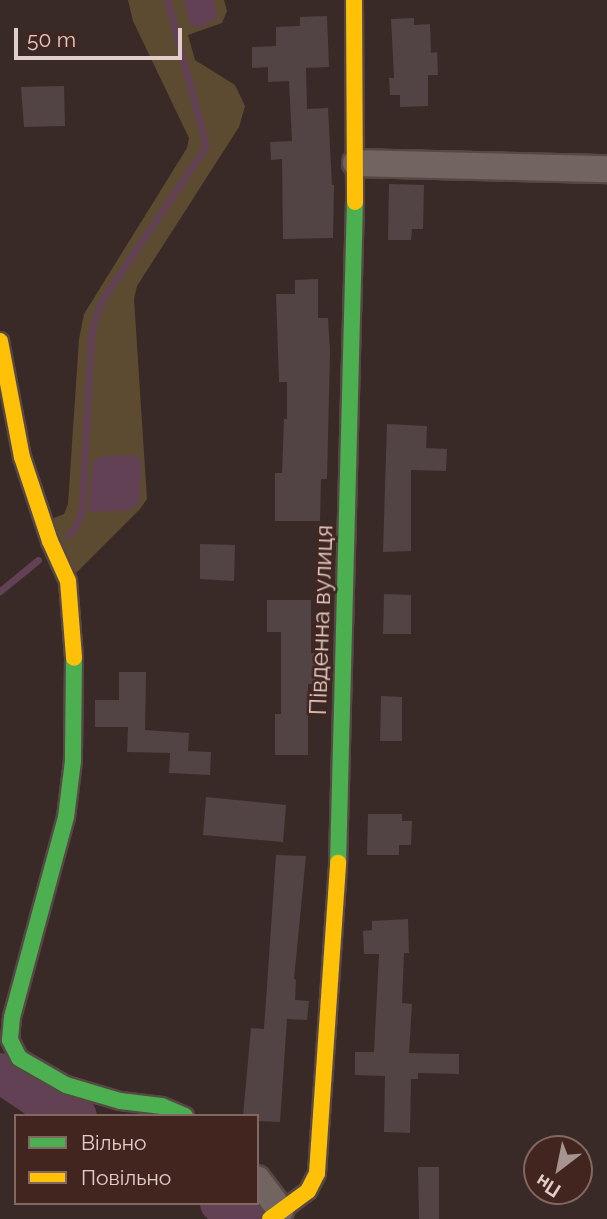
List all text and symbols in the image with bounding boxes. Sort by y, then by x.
scale bar [18,14,186,58]
text: 50 m [27,27,76,52]
street label: Південна вулиця [303,524,339,716]
legend [14,1114,259,1205]
text: Вільно [81,1130,147,1155]
north arrow [523,1135,593,1205]
text: Повільно [81,1165,171,1190]
text: Пн [531,1170,564,1202]

